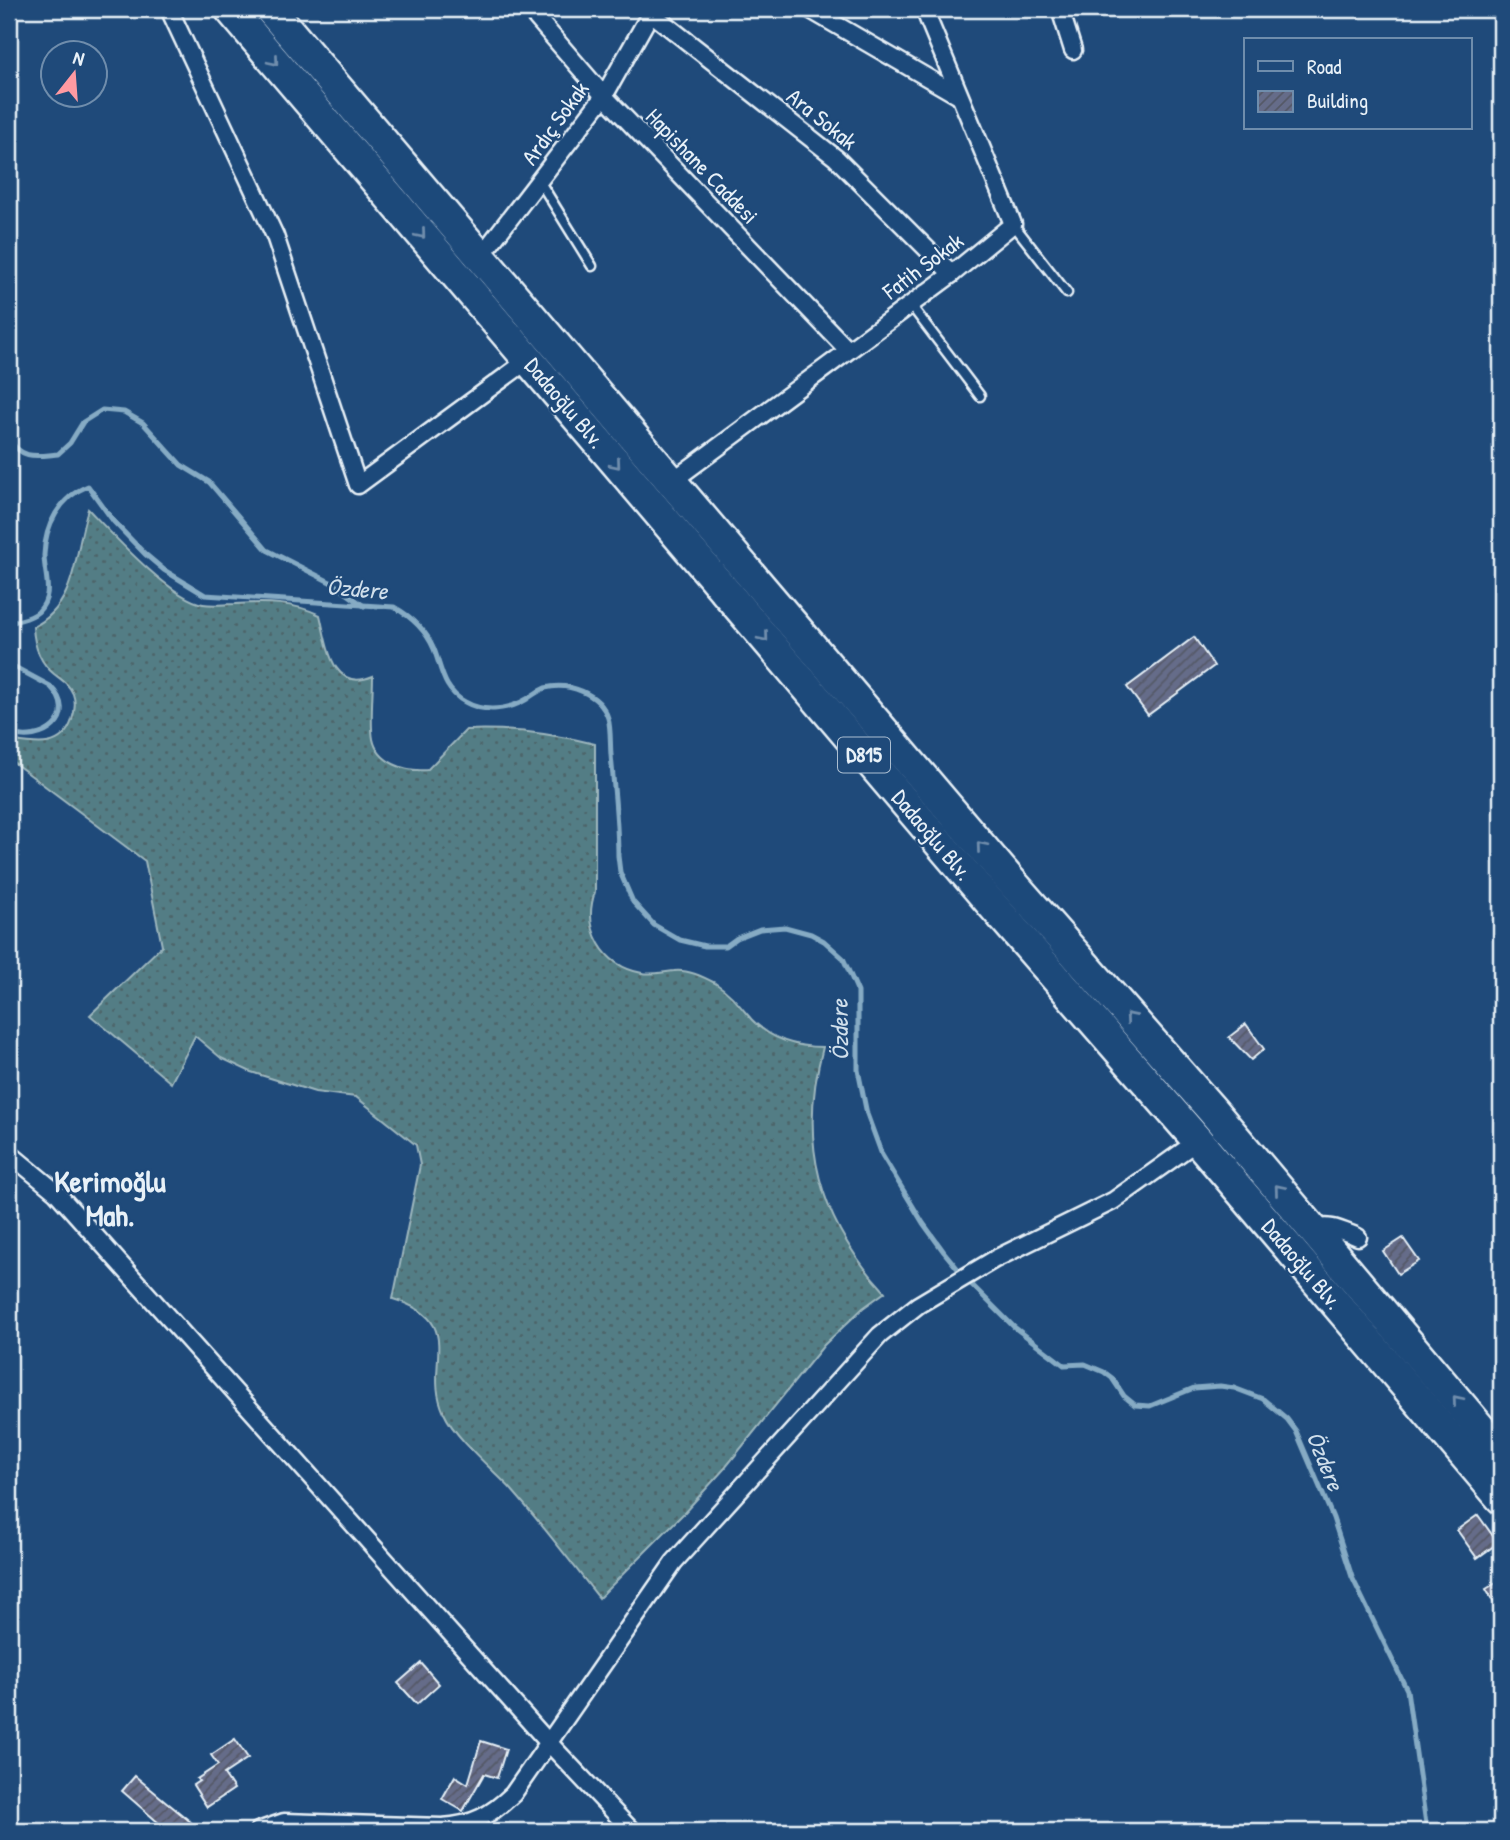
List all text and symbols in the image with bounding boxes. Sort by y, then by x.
north arrow [38,38,108,108]
legend [1244,38,1472,130]
text: N [70,44,88,72]
one-way arrow [266,52,278,65]
text: Road [1307,52,1341,81]
street label: Ardıç Sokak [514,74,596,171]
street label: Ara Sokak [781,81,864,157]
text: Building [1307,86,1368,115]
street label: Hapishane Caddesi [639,101,766,230]
street label: Fatih Sokak [875,225,970,307]
one-way arrow [413,226,426,239]
street label: Dadaoğlu Blv. [518,351,613,455]
one-way arrow [608,455,620,468]
water label: Özdere [325,569,390,607]
one-way arrow [756,629,768,642]
road number: D815 [838,738,890,772]
street label: Dadaoğlu Blv. [885,783,980,887]
one-way arrow [976,841,989,853]
water label: Özdere [822,998,856,1061]
one-way arrow [1126,1012,1138,1025]
district label: Kerimoğlu Mah. [54,1161,166,1235]
one-way arrow [1275,1185,1287,1198]
street label: Dadaoğlu Blv. [1255,1212,1350,1316]
one-way arrow [1453,1396,1465,1409]
water label: Özdere [1300,1426,1353,1496]

